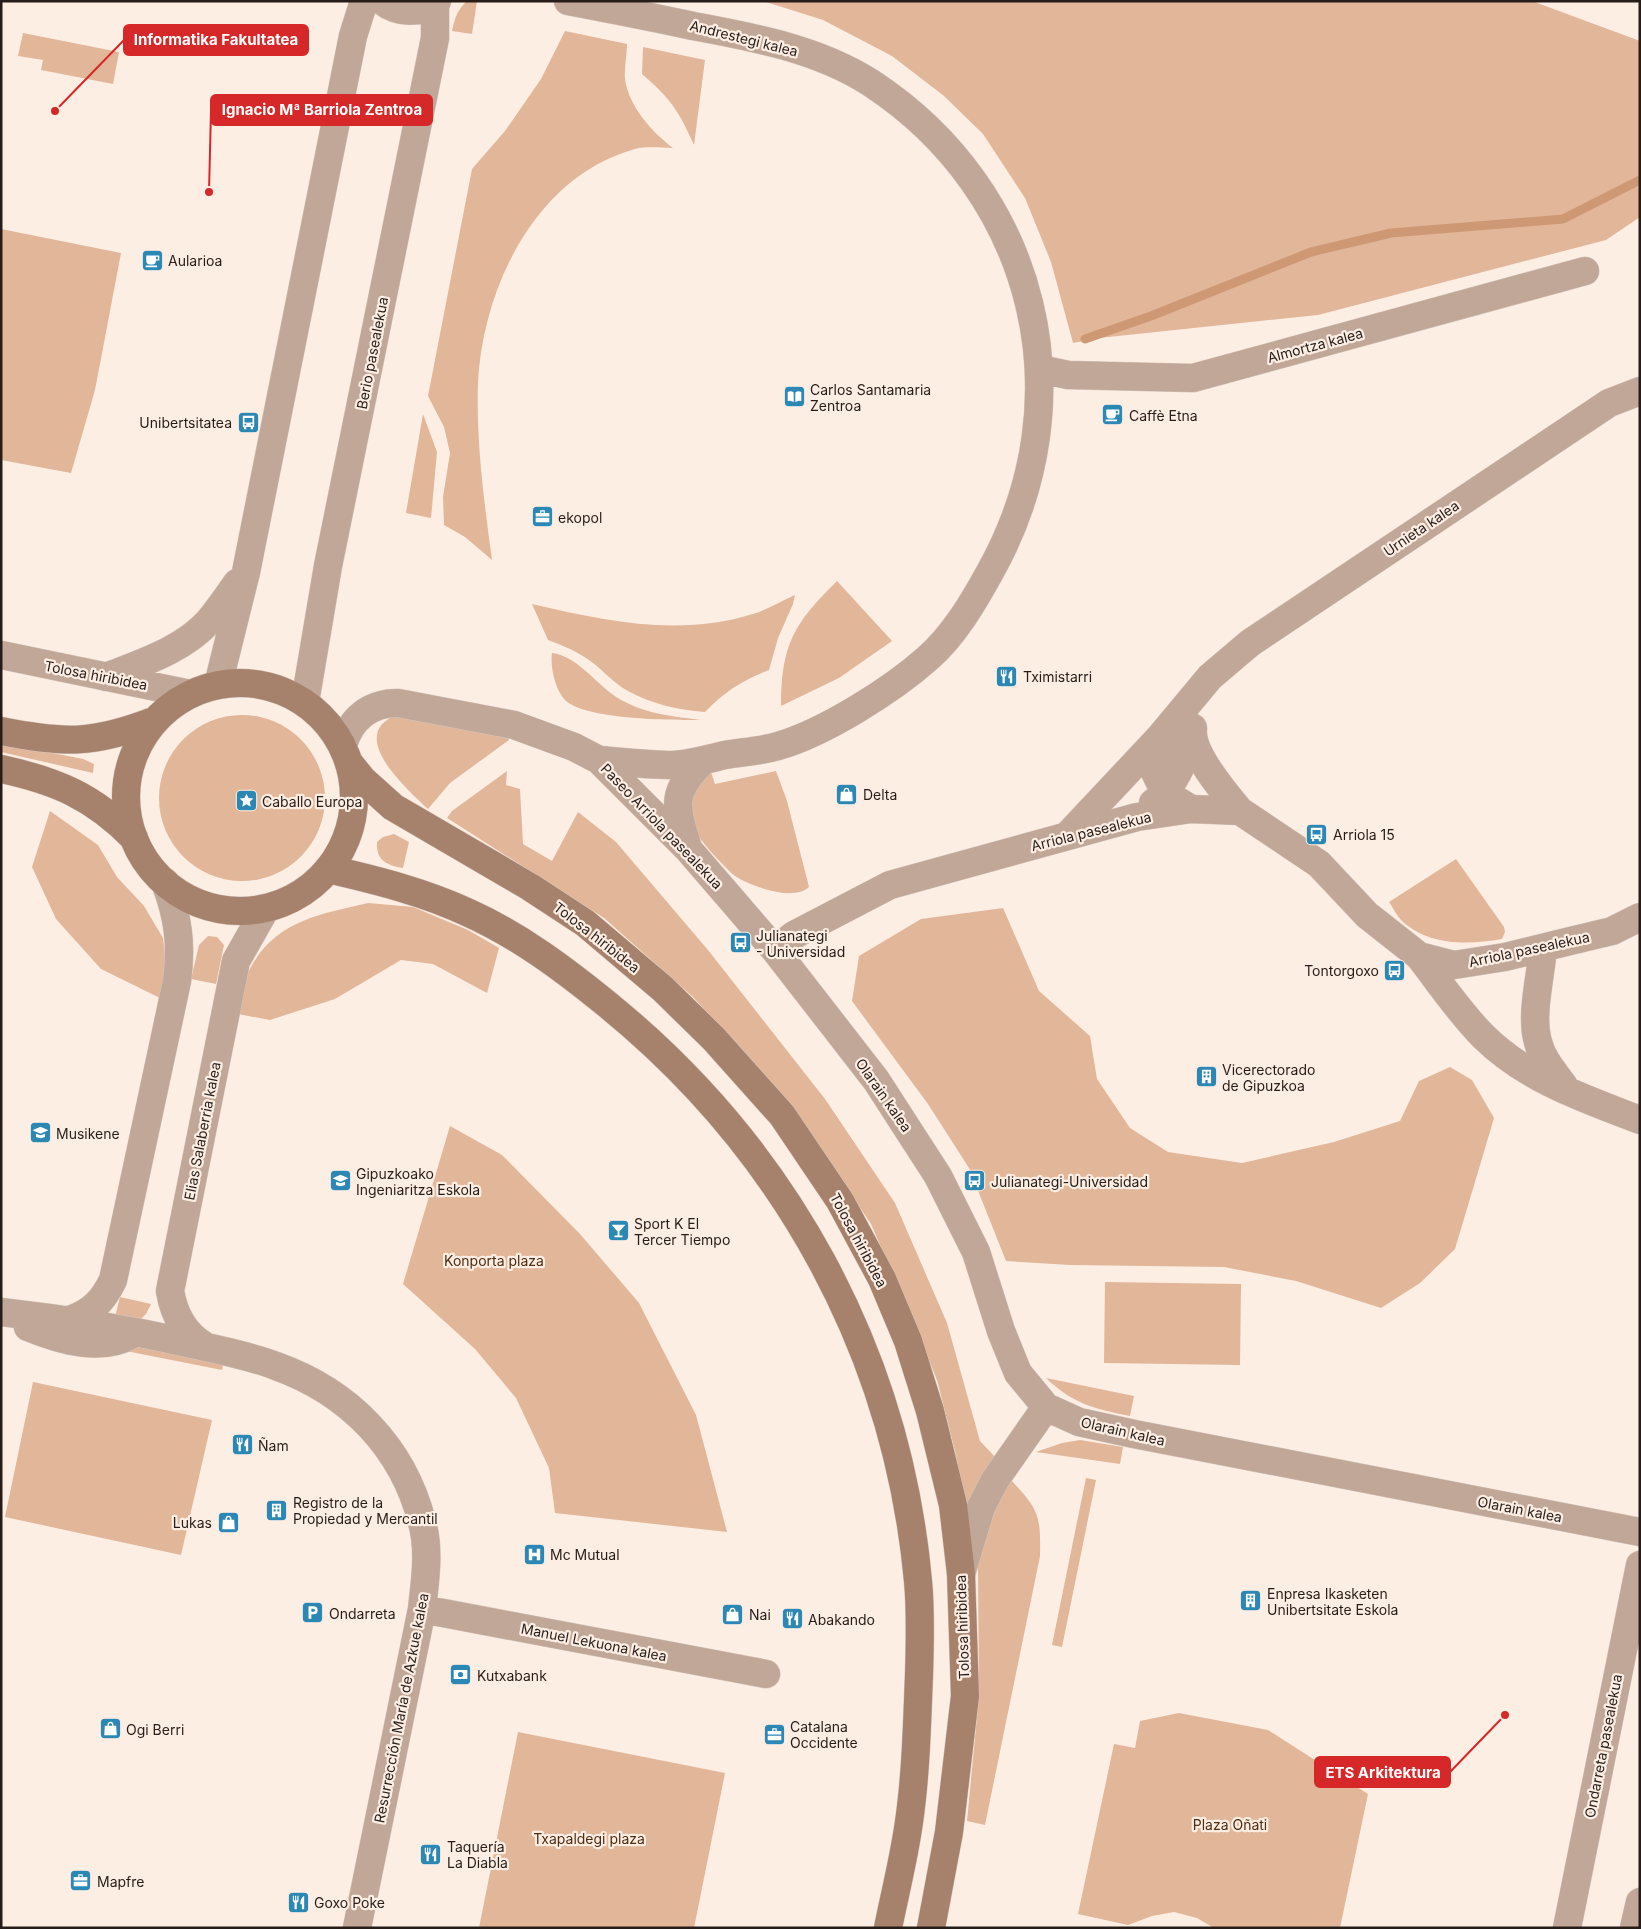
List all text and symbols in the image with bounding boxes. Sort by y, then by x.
street label: Andrestegi kalea [688,16,800,60]
callout: Informatika Fakultatea [124,25,308,55]
text: Informatika Fakultatea [134,30,298,49]
callout: Ignacio Mª Barriola Zentroa [211,95,432,125]
text: Ignacio Mª Barriola Zentroa [222,100,422,119]
cafe icon: Aularioa [140,248,164,272]
place label: Aularioa [168,252,222,269]
street label: Berio pasealekua [353,295,391,411]
street label: Almortza kalea [1265,324,1365,366]
place label: Carlos Santamaria Zentroa [810,381,931,414]
library icon: Carlos Santamaria Zentroa [782,385,806,409]
cafe icon: Caffè Etna [1101,403,1125,427]
place label: Caffè Etna [1129,407,1198,424]
bus stop icon: Unibertsitatea [236,410,260,434]
place label: Unibertsitatea [139,414,232,431]
street label: Urnieta kalea [1380,497,1462,559]
office icon: ekopol [530,505,554,529]
place label: ekopol [558,509,602,526]
street label: Tolosa hiribidea [43,657,149,693]
restaurant icon: Tximistarri [995,664,1019,688]
place label: Tximistarri [1023,668,1092,685]
street label: Paseo Arriola pasealekua [598,760,726,892]
shop icon: Delta [835,782,859,806]
place label: Delta [863,786,897,803]
place icon: Caballo Europa [234,789,258,813]
place label: Caballo Europa [262,793,362,810]
street label: Arriola pasealekua [1029,808,1153,854]
bus stop icon: Arriola 15 [1305,822,1329,846]
place label: Arriola 15 [1333,826,1395,843]
street label: Tolosa hiribidea [551,898,643,976]
place label: Julianategi - Universidad [756,927,845,960]
street label: Arriola pasealekua [1467,928,1591,970]
bus stop icon: Julianategi - Universidad [728,931,752,955]
bus stop icon: Tontorgoxo [1383,958,1407,982]
place label: Tontorgoxo [1304,962,1379,979]
street label: Olarain kalea [852,1055,916,1135]
street label: Elias Salaberria kalea [180,1060,224,1202]
place label: Vicerectorado de Gipuzkoa [1222,1061,1315,1094]
building icon: Vicerectorado de Gipuzkoa [1194,1065,1218,1089]
school or university icon: Musikene [28,1121,52,1145]
place label: Musikene [56,1125,120,1142]
place label: Gipuzkoako Ingeniaritza Eskola [356,1165,480,1198]
school or university icon: Gipuzkoako Ingeniaritza Eskola [328,1169,352,1193]
bus stop icon: Julianategi-Universidad [963,1169,987,1193]
place label: Julianategi-Universidad [991,1173,1148,1190]
street label: Tolosa hiribidea [827,1190,891,1290]
place label: Sport K El Tercer Tiempo [634,1215,730,1248]
bar icon: Sport K El Tercer Tiempo [606,1219,630,1243]
park label: Konporta plaza [444,1252,544,1269]
street label: Olarain kalea [1079,1413,1167,1449]
restaurant icon: Ñam [230,1433,254,1457]
place label: Ñam [258,1437,289,1454]
street label: Olarain kalea [1476,1492,1564,1526]
place label: Registro de la Propiedad y Mercantil [293,1494,438,1527]
building icon: Registro de la Propiedad y Mercantil [265,1498,289,1522]
shop icon: Lukas [216,1510,240,1534]
place label: Lukas [173,1514,212,1531]
hospital icon: Mc Mutual [522,1542,546,1566]
place label: Mc Mutual [550,1546,620,1563]
street label: Tolosa hiribidea [952,1574,972,1680]
place label: Enpresa Ikasketen Unibertsitate Eskola [1267,1585,1398,1618]
building icon: Enpresa Ikasketen Unibertsitate Eskola [1239,1589,1263,1613]
street label: Resurrección María de Azkue kalea [370,1592,432,1824]
parking icon: Ondarreta [301,1601,325,1625]
shop icon: Nai [721,1602,745,1626]
place label: Ondarreta [329,1605,396,1622]
place label: Nai [749,1606,771,1623]
restaurant icon: Abakando [780,1607,804,1631]
place label: Abakando [808,1611,875,1628]
street label: Manuel Lekuona kalea [520,1620,668,1664]
bank icon: Kutxabank [449,1663,473,1687]
place label: Kutxabank [477,1667,547,1684]
street label: Ondarreta pasealekua [1581,1673,1625,1819]
shop icon: Ogi Berri [98,1717,122,1741]
place label: Catalana Occidente [790,1718,858,1751]
place label: Ogi Berri [126,1721,184,1738]
office icon: Catalana Occidente [762,1722,786,1746]
callout: ETS Arkitektura [1315,1757,1450,1787]
text: ETS Arkitektura [1325,1763,1441,1782]
park label: Plaza Oñati [1193,1816,1267,1833]
park label: Txapaldegi plaza [533,1830,645,1847]
place label: Taquería La Diabla [447,1838,508,1871]
restaurant icon: Taquería La Diabla [419,1842,443,1866]
office icon: Mapfre [69,1869,93,1893]
place label: Mapfre [97,1873,144,1890]
restaurant icon: Goxo Poke [286,1890,310,1914]
place label: Goxo Poke [314,1894,385,1911]

